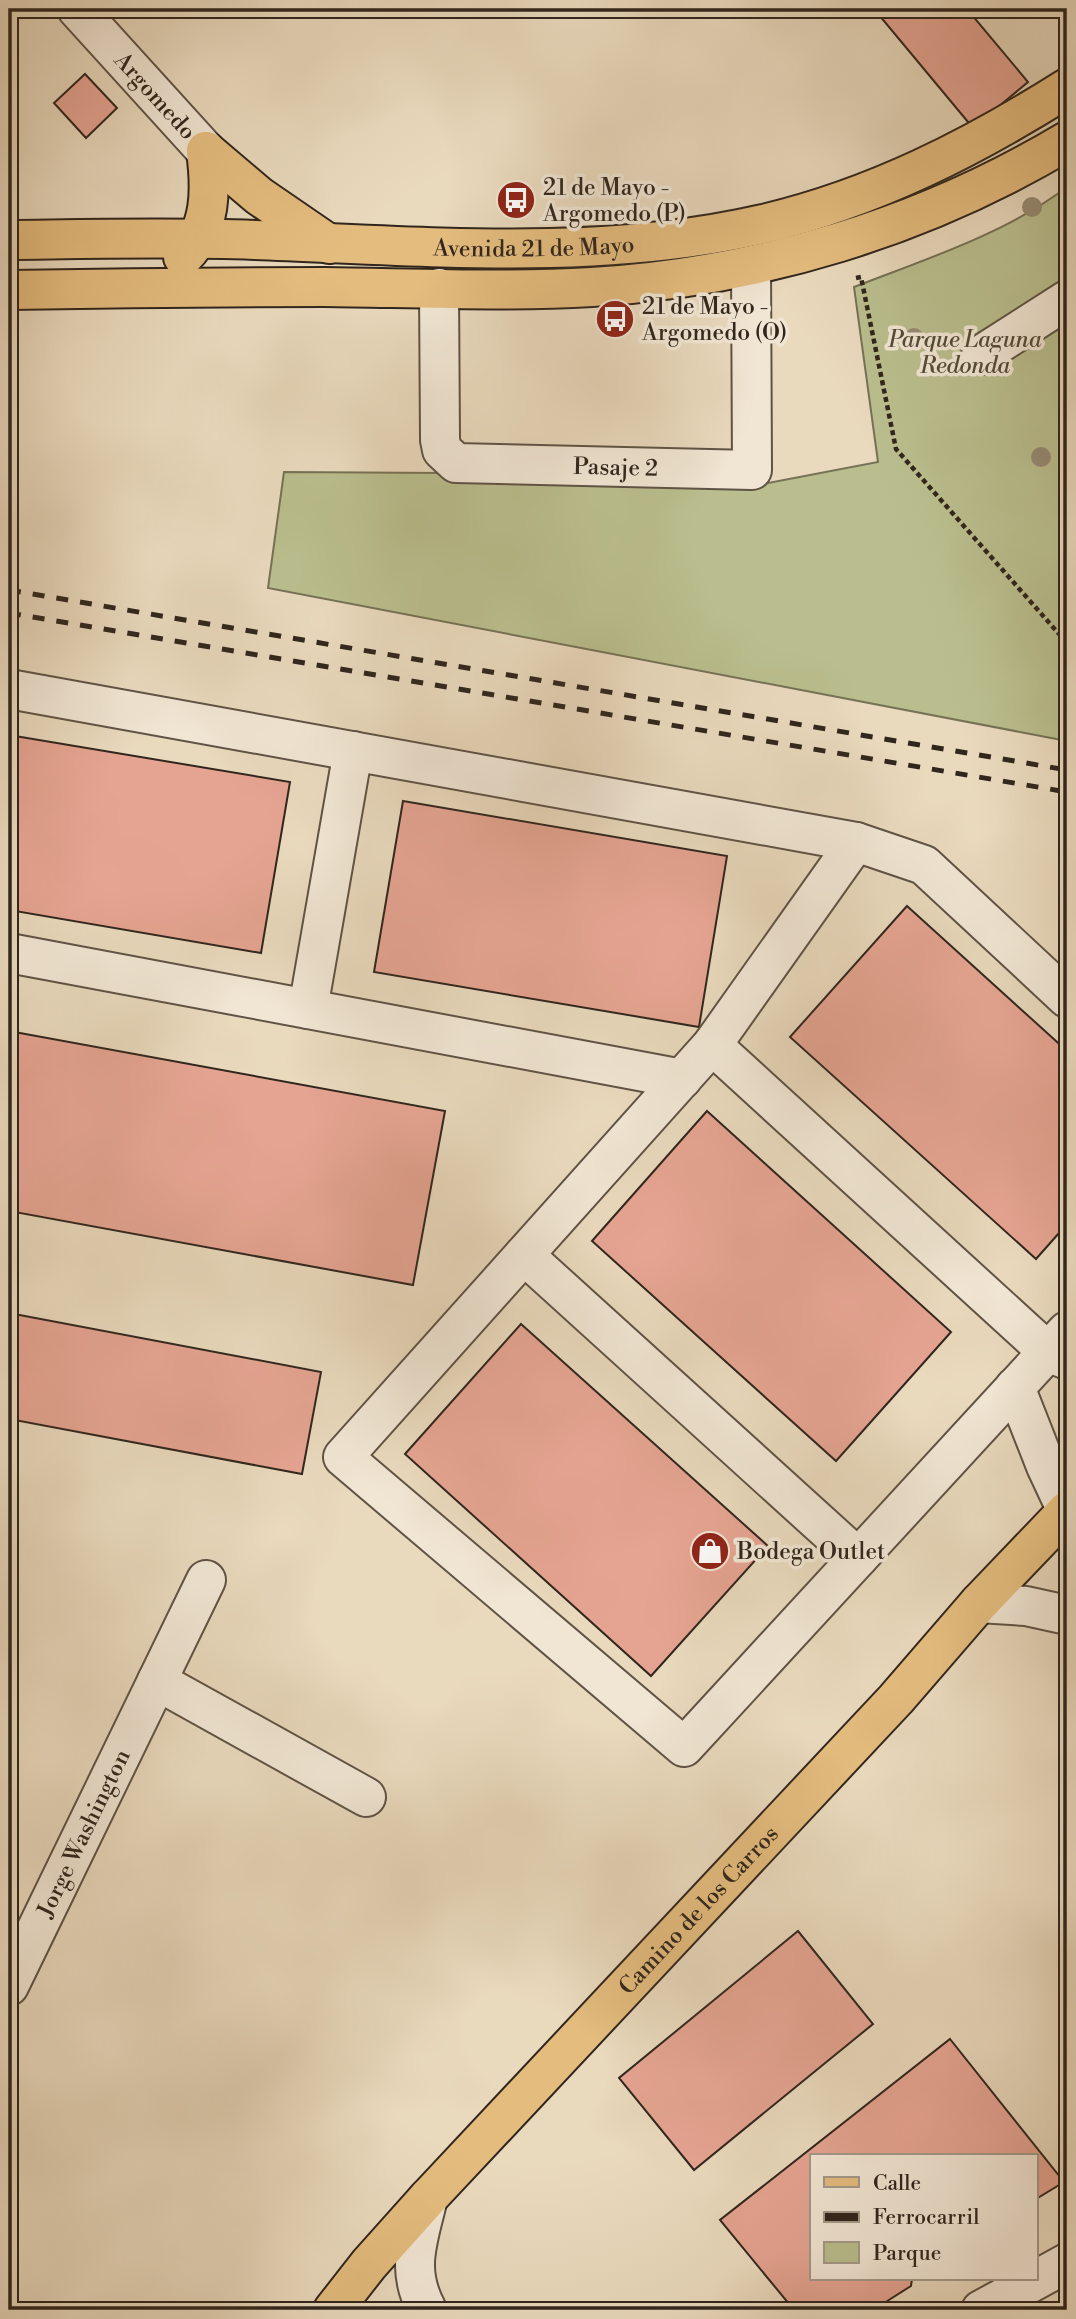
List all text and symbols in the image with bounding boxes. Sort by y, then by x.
street label: Argomedo [108,46,202,146]
place label: 21 de Mayo - Argomedo (P) [542,174,686,228]
bus stop icon: 21 de Mayo - Argomedo (P) [495,179,537,221]
street label: Avenida 21 de Mayo [432,231,635,264]
place label: 21 de Mayo - Argomedo (O) [641,293,787,347]
bus stop icon: 21 de Mayo - Argomedo (O) [594,298,636,340]
park label: Parque Laguna Redonda [888,326,1042,380]
street label: Pasaje 2 [573,453,658,483]
shop icon: Bodega Outlet [689,1530,731,1572]
place label: Bodega Outlet [736,1538,885,1566]
street label: Jorge Washington [31,1745,137,1923]
street label: Camino de los Carros [613,1820,785,2001]
legend [810,2154,1038,2280]
text: Calle [873,2171,921,2197]
text: Ferrocarril [873,2205,979,2231]
text: Parque [873,2241,941,2267]

